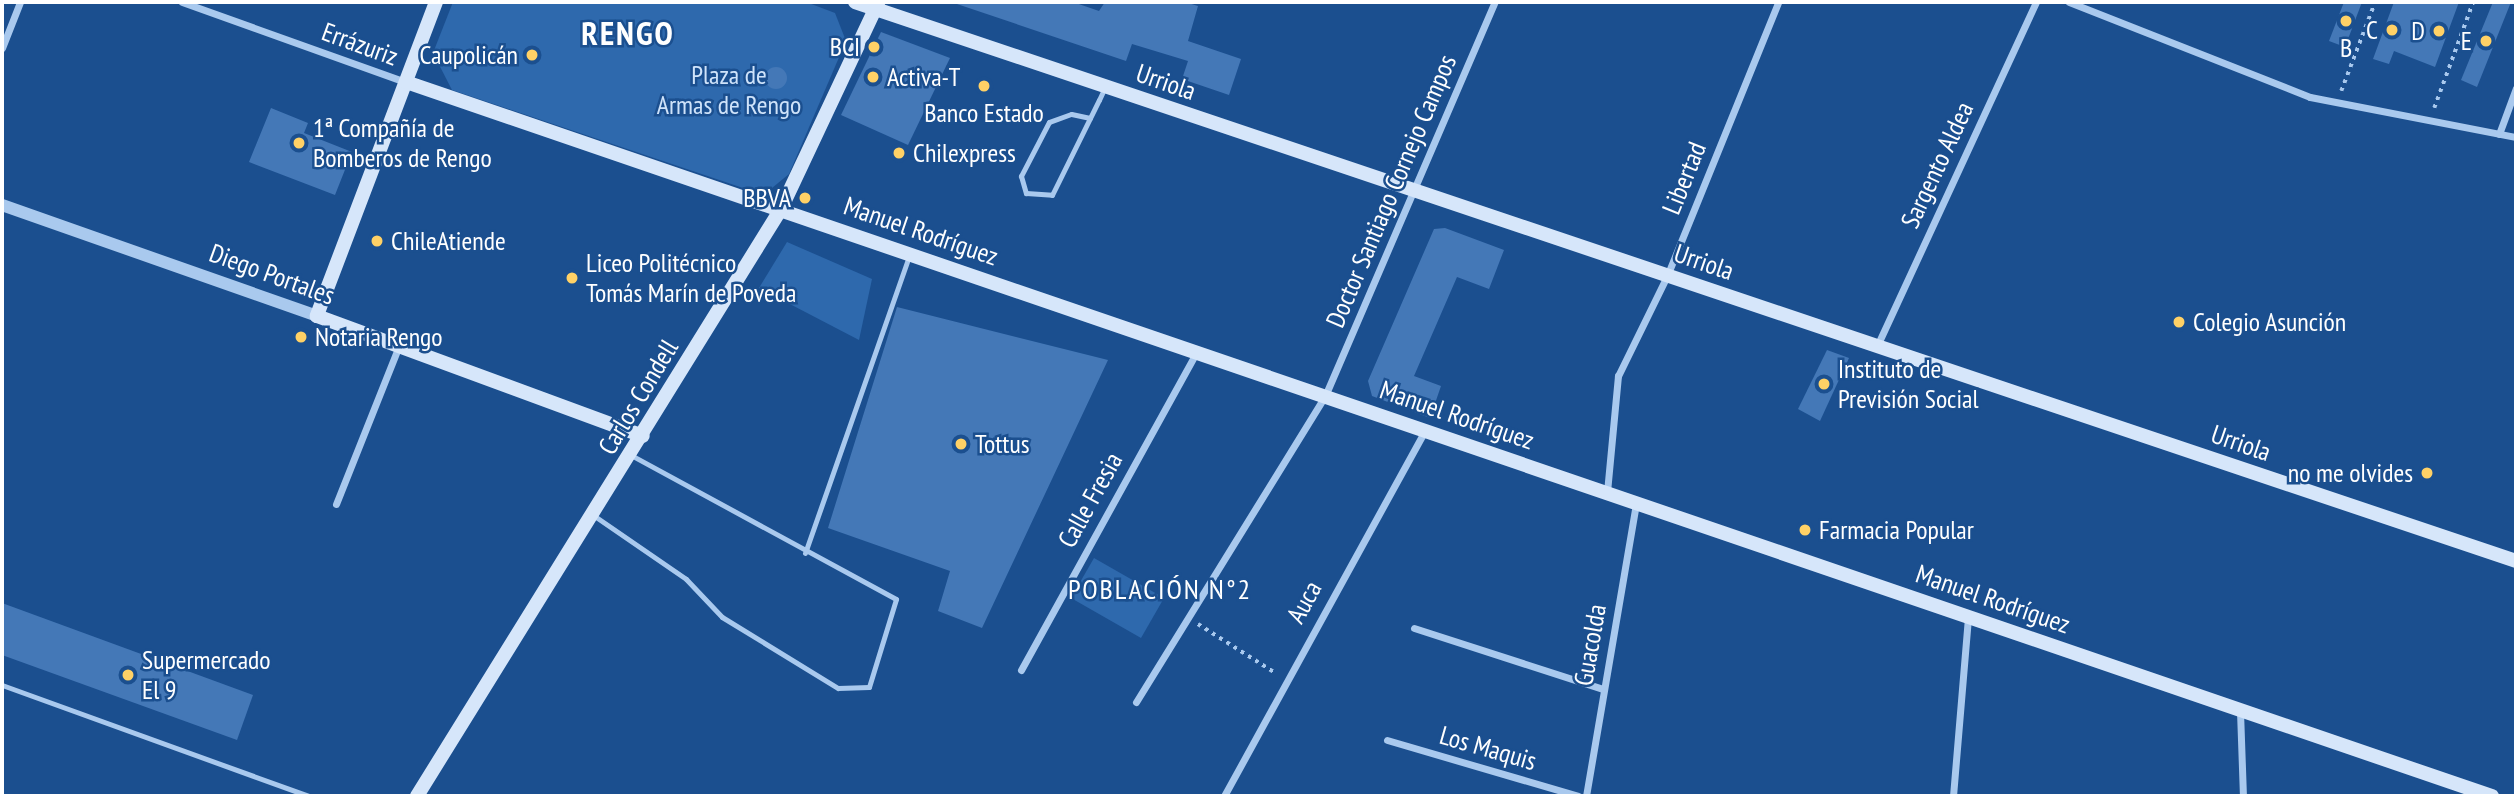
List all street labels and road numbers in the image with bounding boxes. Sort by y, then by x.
street label: Errázuriz [318,16,402,72]
street label: Doctor Santiago Cornejo Campos [1319,50,1463,332]
street label: Urriola [1132,57,1200,107]
street label: Sargento Aldea [1894,97,1980,233]
street label: Libertad [1655,137,1713,219]
street label: Manuel Rodríguez [840,190,1002,272]
street label: Diego Portales [205,237,339,311]
street label: Urriola [1670,237,1738,287]
street label: Carlos Condell [592,334,684,460]
street label: Manuel Rodríguez [1376,374,1538,456]
street label: Urriola [2207,418,2275,468]
street label: Calle Fresia [1051,447,1129,553]
street label: Manuel Rodríguez [1912,558,2074,640]
street label: Auca [1280,576,1328,628]
street label: Guacolda [1567,602,1613,688]
street label: Los Maquis [1436,719,1540,777]

